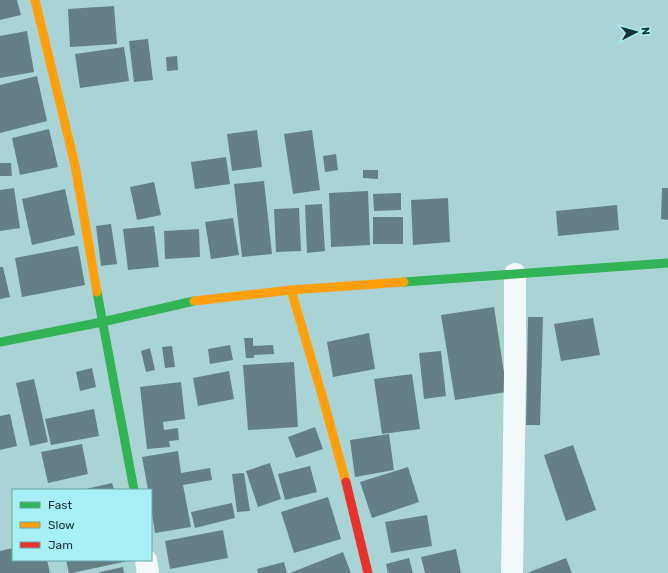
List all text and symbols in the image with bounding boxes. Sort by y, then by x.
north arrow [616,12,656,52]
text: N [639,26,652,36]
legend [12,489,152,561]
text: Fast [48,498,72,512]
text: Slow [48,518,75,532]
text: Jam [48,538,73,552]

